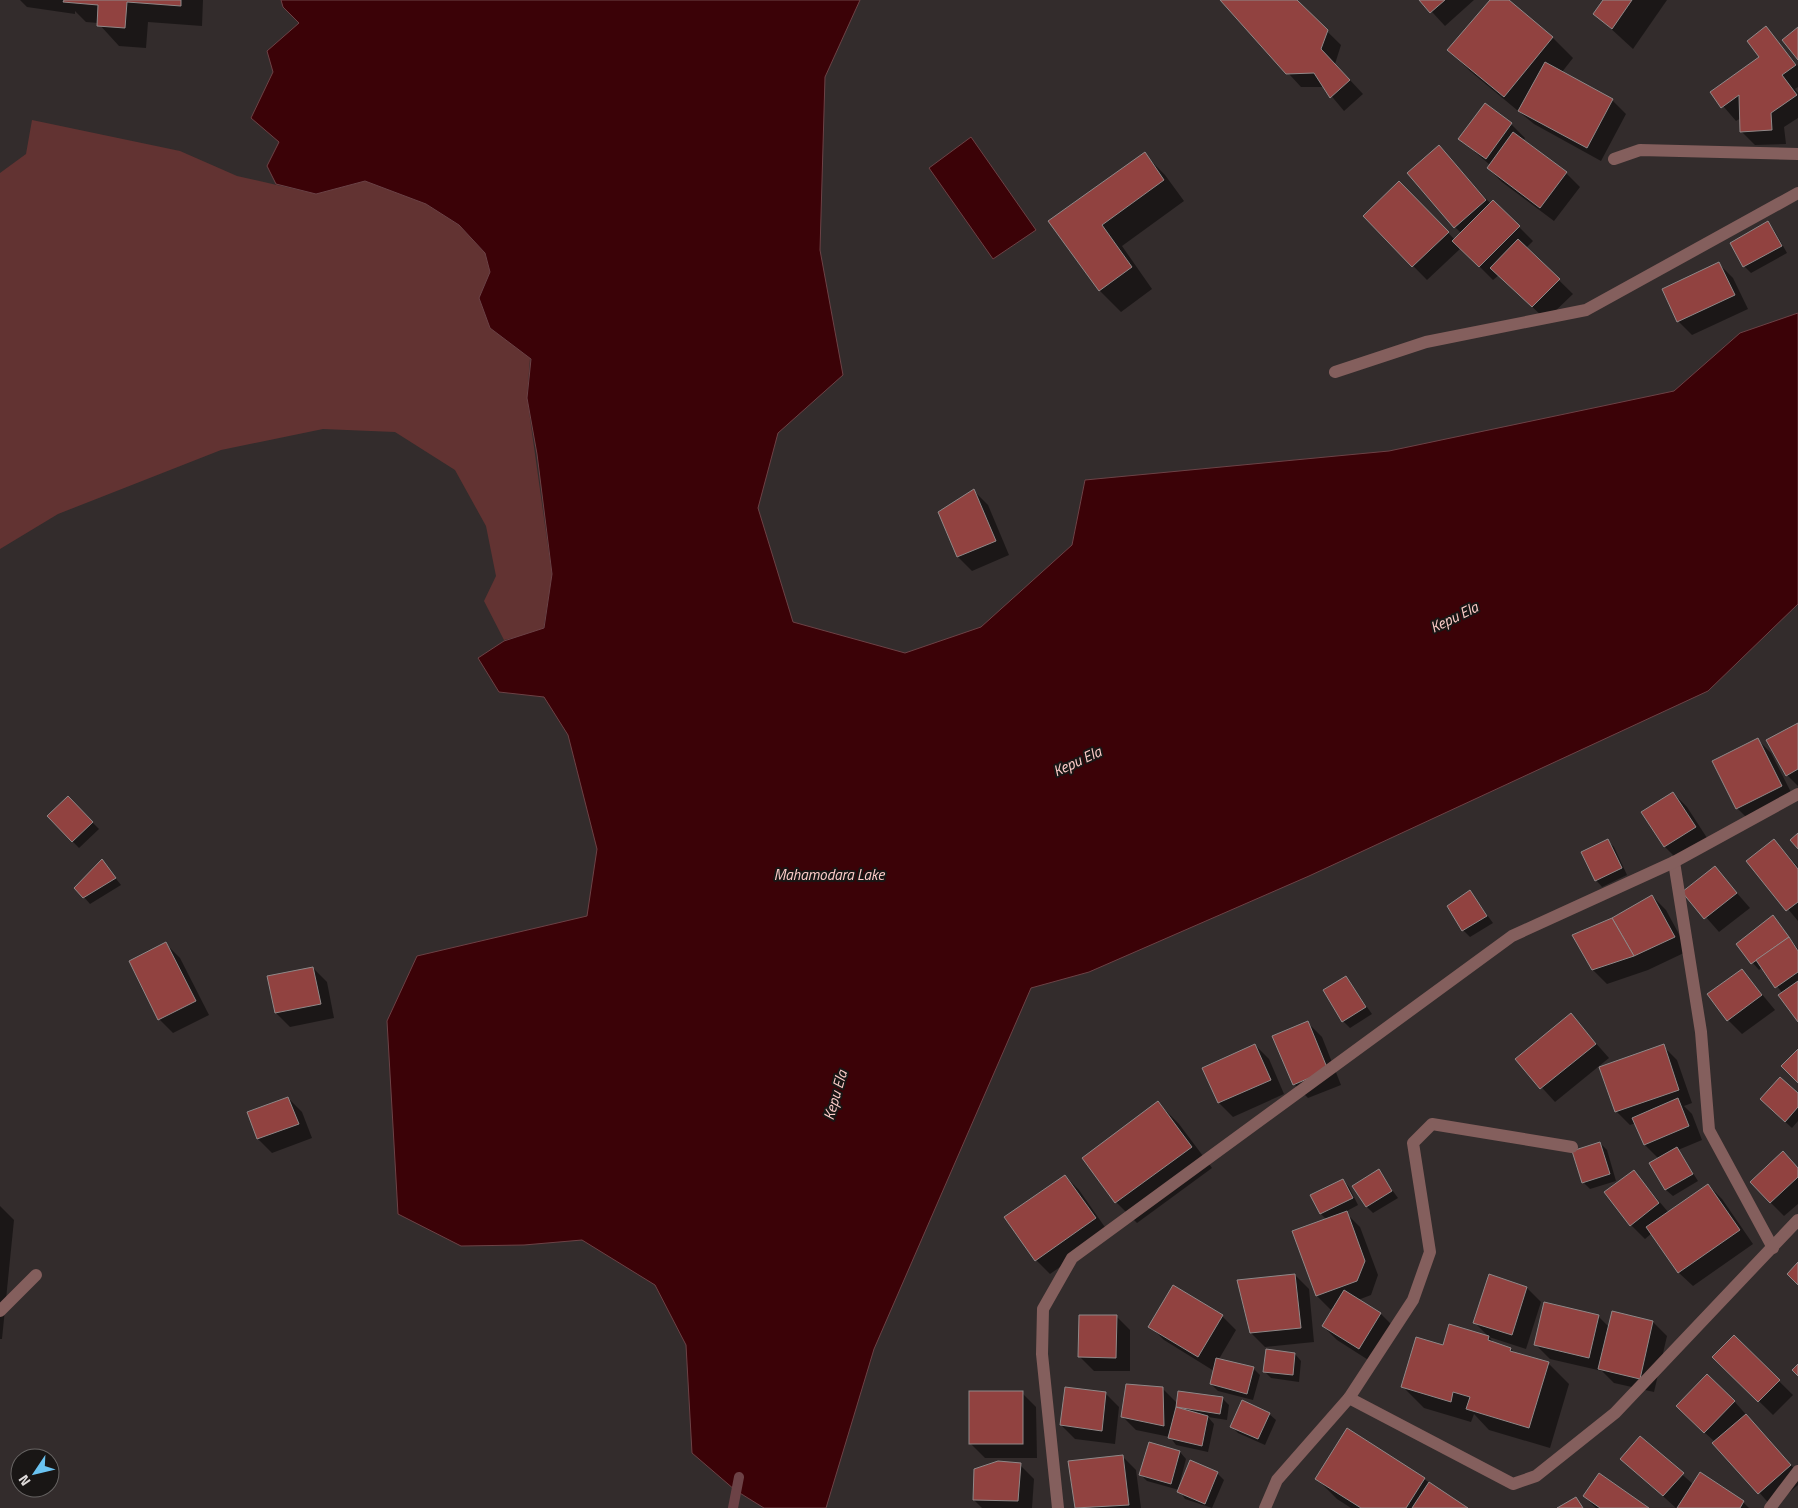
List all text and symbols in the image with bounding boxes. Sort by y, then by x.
water label: Kepu Ela [1426,595,1483,639]
water label: Kepu Ela [1049,739,1106,782]
water label: Mahamodara Lake [774,863,885,886]
water label: Kepu Ela [817,1066,853,1123]
north arrow [10,1448,60,1498]
text: N [13,1471,35,1491]

